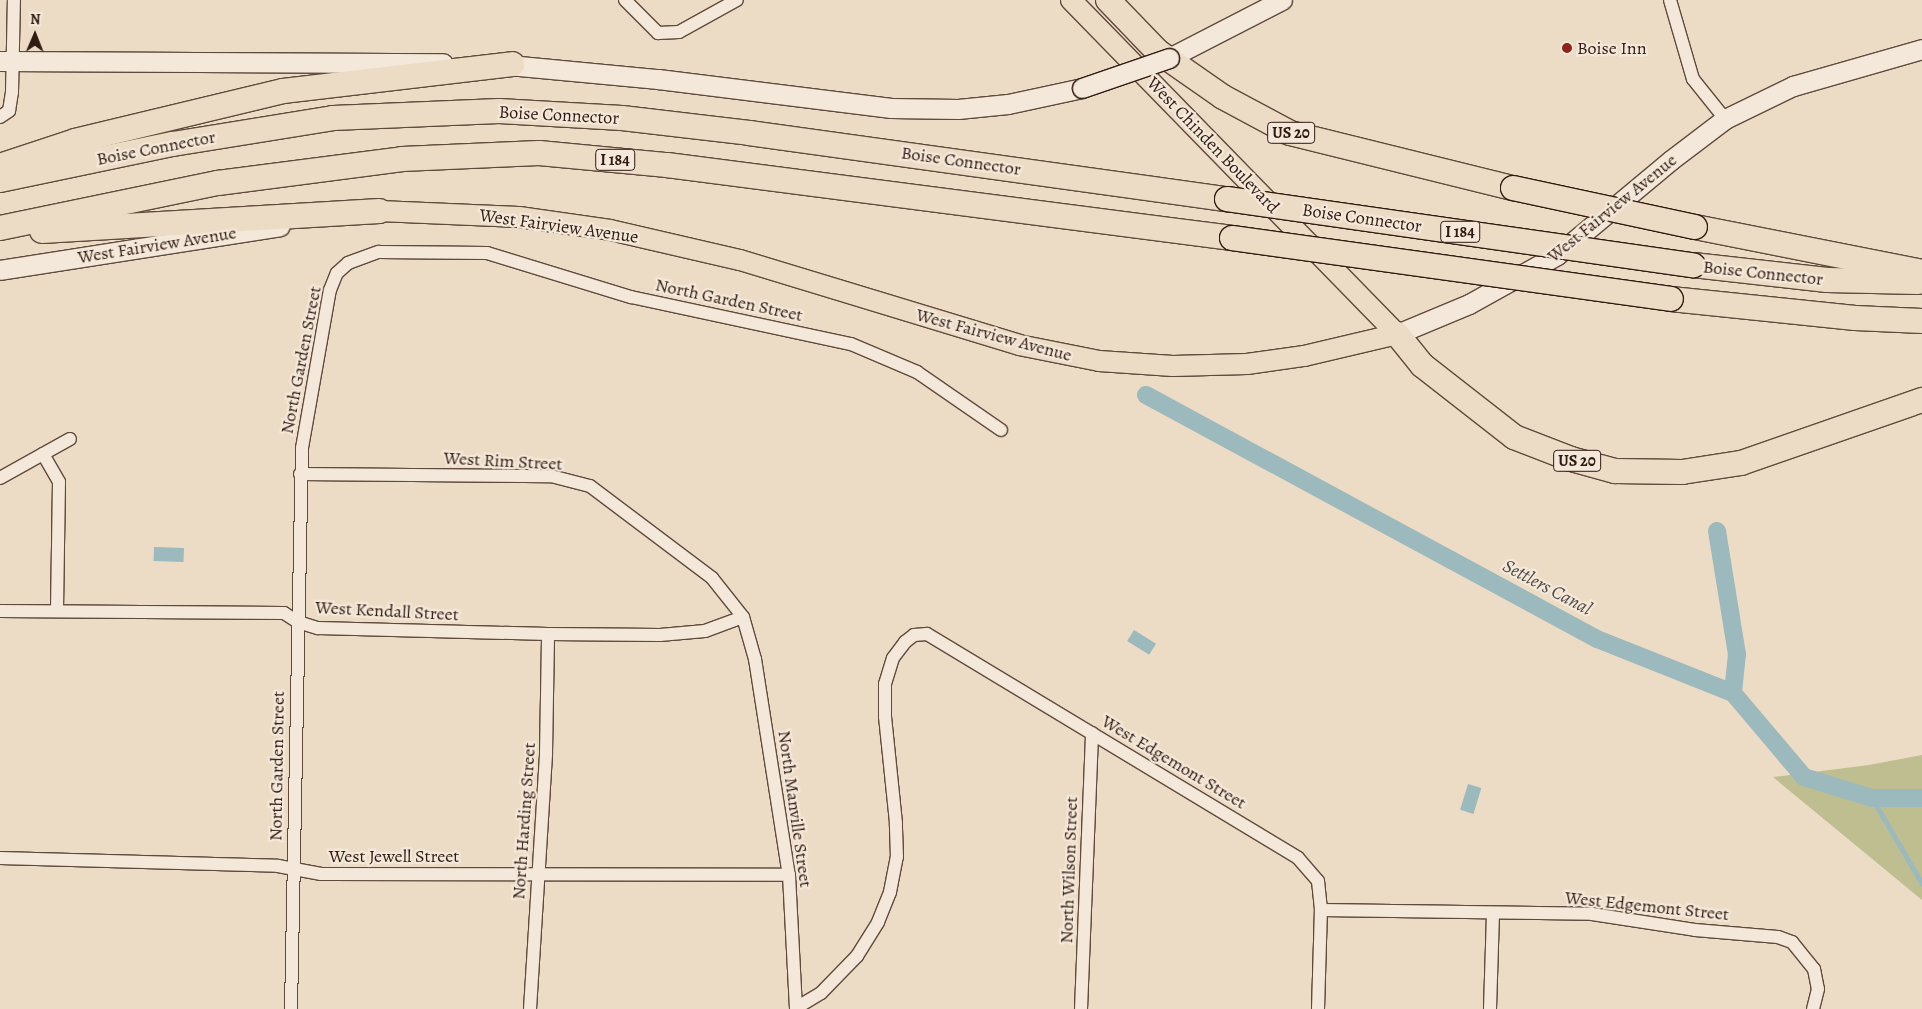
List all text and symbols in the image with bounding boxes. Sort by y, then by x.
north arrow [10,10,60,60]
text: N [30,10,41,29]
place label: Boise Inn [1577,37,1647,59]
marker: Boise Inn [1561,42,1573,54]
street label: West Chinden Boulevard [1142,72,1284,218]
street label: Boise Connector [498,101,620,129]
road number: US 20 [1266,120,1316,146]
street label: Boise Connector [95,126,217,170]
street label: Boise Connector [900,142,1022,180]
road number: I 184 [595,146,635,174]
street label: West Fairview Avenue [1543,149,1681,267]
street label: Boise Connector [1301,199,1423,237]
street label: West Fairview Avenue [478,204,640,248]
road number: I 184 [1440,218,1480,246]
street label: West Fairview Avenue [76,222,238,268]
street label: Boise Connector [1702,256,1824,290]
street label: North Garden Street [653,274,805,326]
street label: North Garden Street [276,284,326,436]
street label: West Fairview Avenue [914,304,1074,366]
street label: West Rim Street [443,447,563,475]
road number: US 20 [1552,448,1602,474]
water label: Settlers Canal [1499,555,1595,621]
street label: West Kendall Street [315,596,459,626]
street label: North Garden Street [265,691,289,841]
street label: West Edgemont Street [1098,710,1250,814]
street label: North Manville Street [773,729,817,889]
street label: North Harding Street [508,742,540,900]
street label: North Wilson Street [1056,796,1082,944]
street label: West Jewell Street [329,845,459,867]
street label: West Edgemont Street [1564,887,1730,925]

